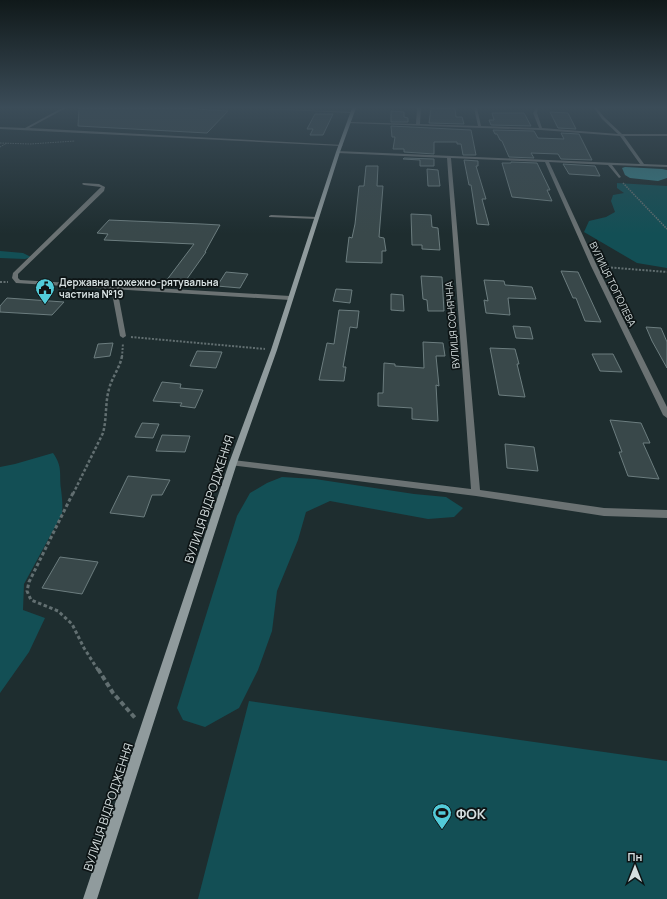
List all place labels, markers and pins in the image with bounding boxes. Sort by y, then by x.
place label: Державна пожежно-рятувальна частина №19 [59,275,219,301]
public building icon: Державна пожежно-рятувальна частина №19 [34,277,56,305]
sports icon: ФОК [431,802,453,830]
place label: ФОК [456,804,487,823]

